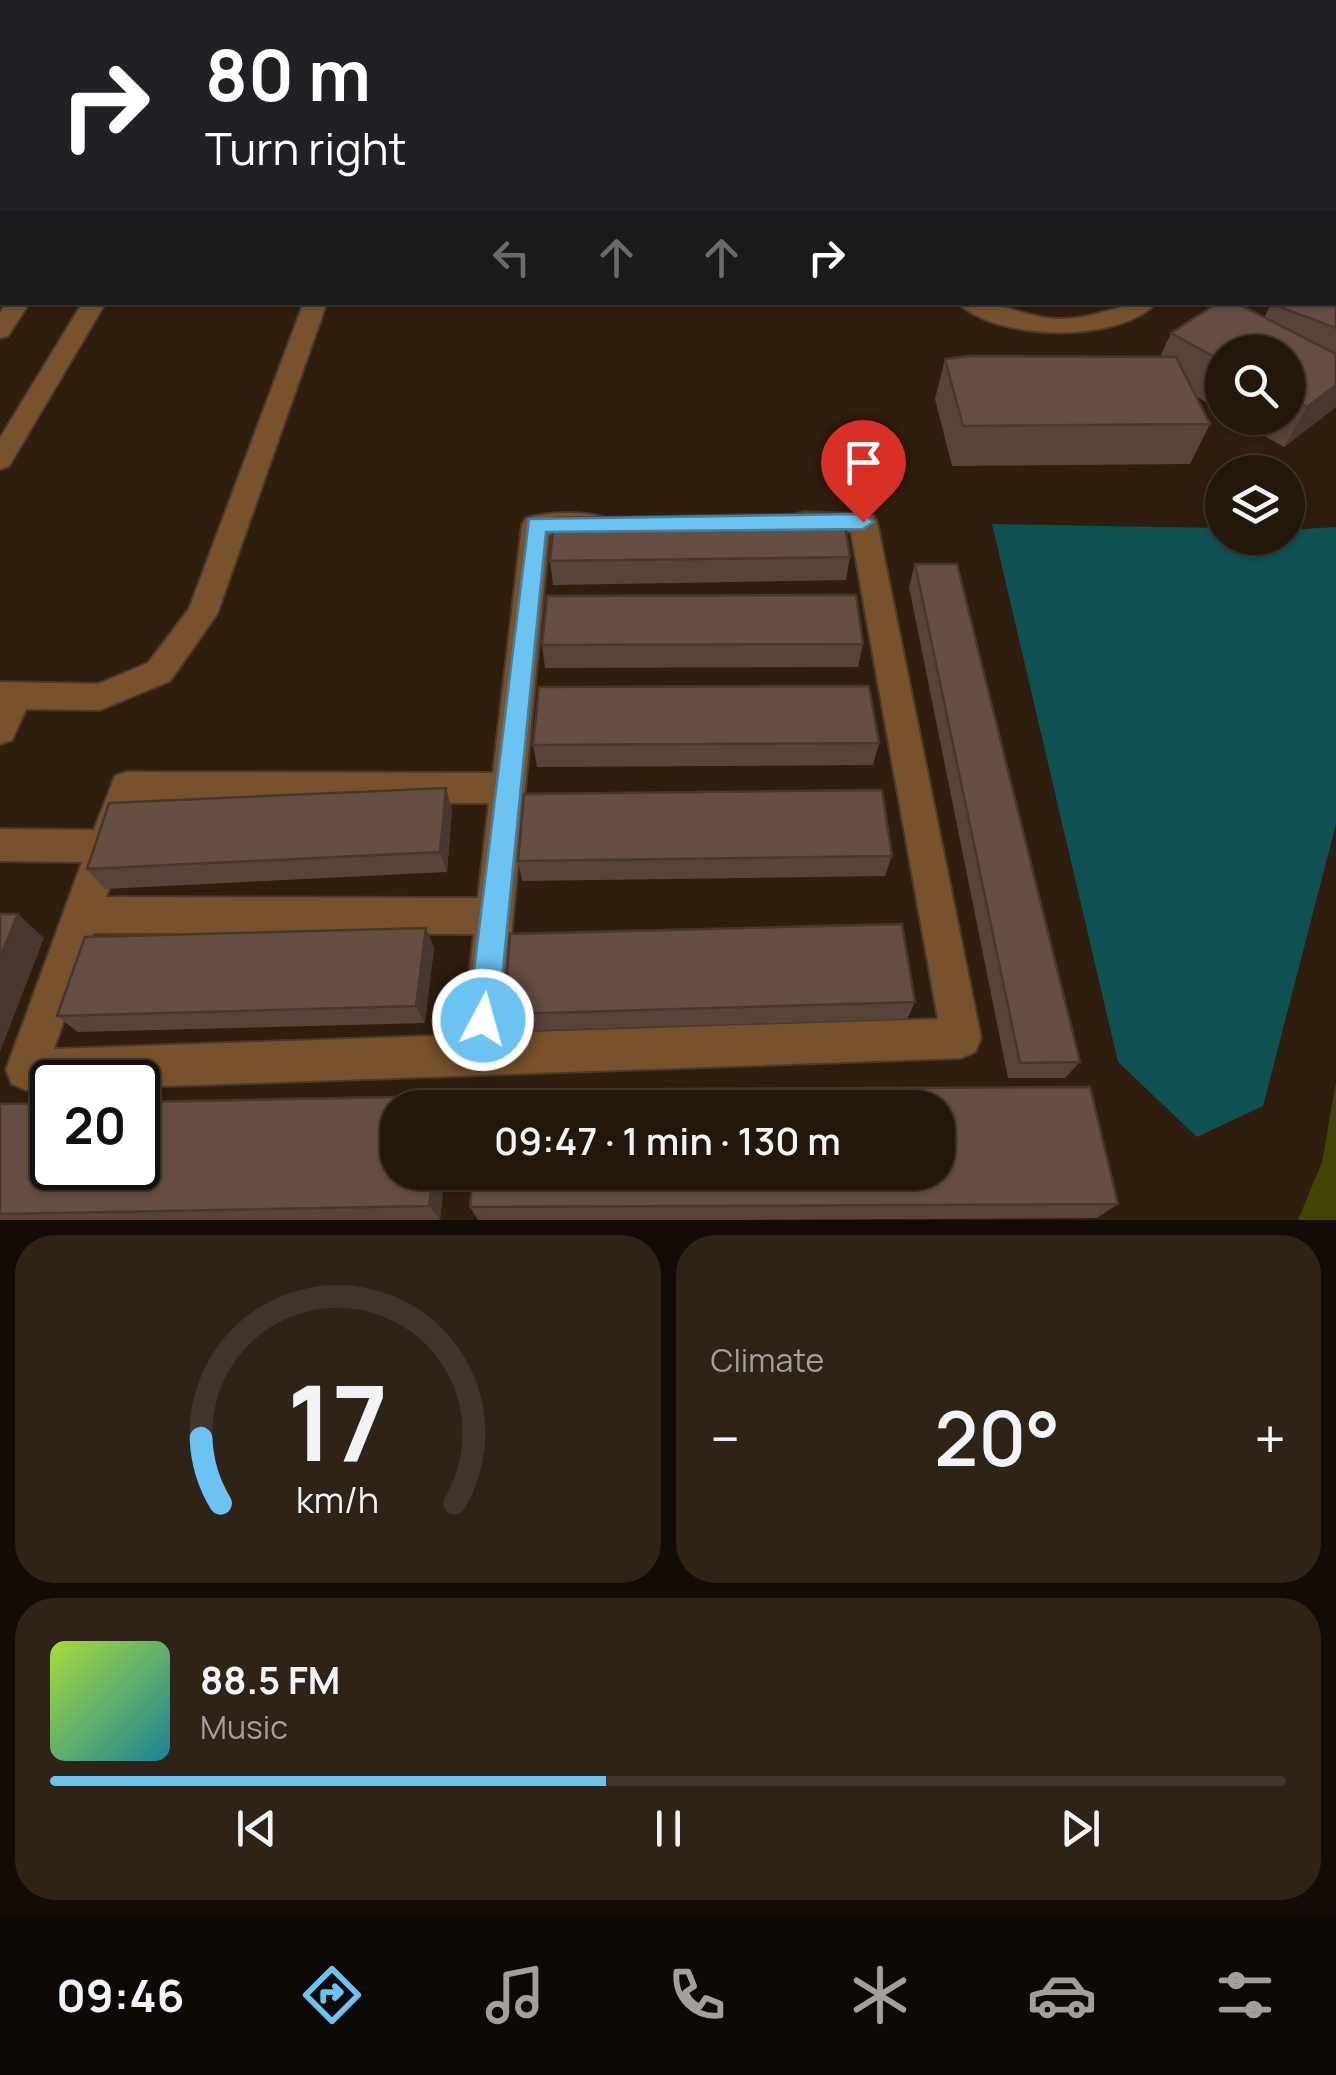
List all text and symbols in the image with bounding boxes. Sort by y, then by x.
text: 80 m [205,26,371,122]
icon: right [40,40,170,170]
text: Turn right [205,117,406,179]
icon: left [484,230,539,285]
icon: ahead [589,230,644,285]
icon: ahead [694,230,749,285]
icon: right [799,230,854,285]
map controls [1205,335,1305,555]
button: search [1205,335,1305,435]
pin [821,420,906,523]
icon: arrive [836,435,891,490]
button: layers [1205,455,1305,555]
position arrow [431,968,535,1072]
speed limit sign: 20 [30,1060,160,1190]
text: 09:47 · 1 min · 130 m [494,1114,841,1166]
text: Climate [711,1338,824,1382]
text: 17 [287,1350,388,1492]
text: 20° [934,1386,1060,1489]
text: − [711,1400,740,1476]
text: + [1254,1400,1286,1476]
text: km/h [296,1475,379,1524]
text: 88.5 FM [200,1653,340,1705]
text: Music [200,1705,288,1749]
icon: previous [229,1801,284,1856]
icon: pause [641,1801,696,1856]
icon: next [1053,1801,1108,1856]
icon: directions [297,1960,367,2030]
icon: music [480,1960,550,2030]
icon: phone [662,1960,732,2030]
icon: climate [845,1960,915,2030]
icon: car [1027,1960,1097,2030]
icon: filters [1210,1960,1280,2030]
text: 09:46 [56,1964,185,2026]

